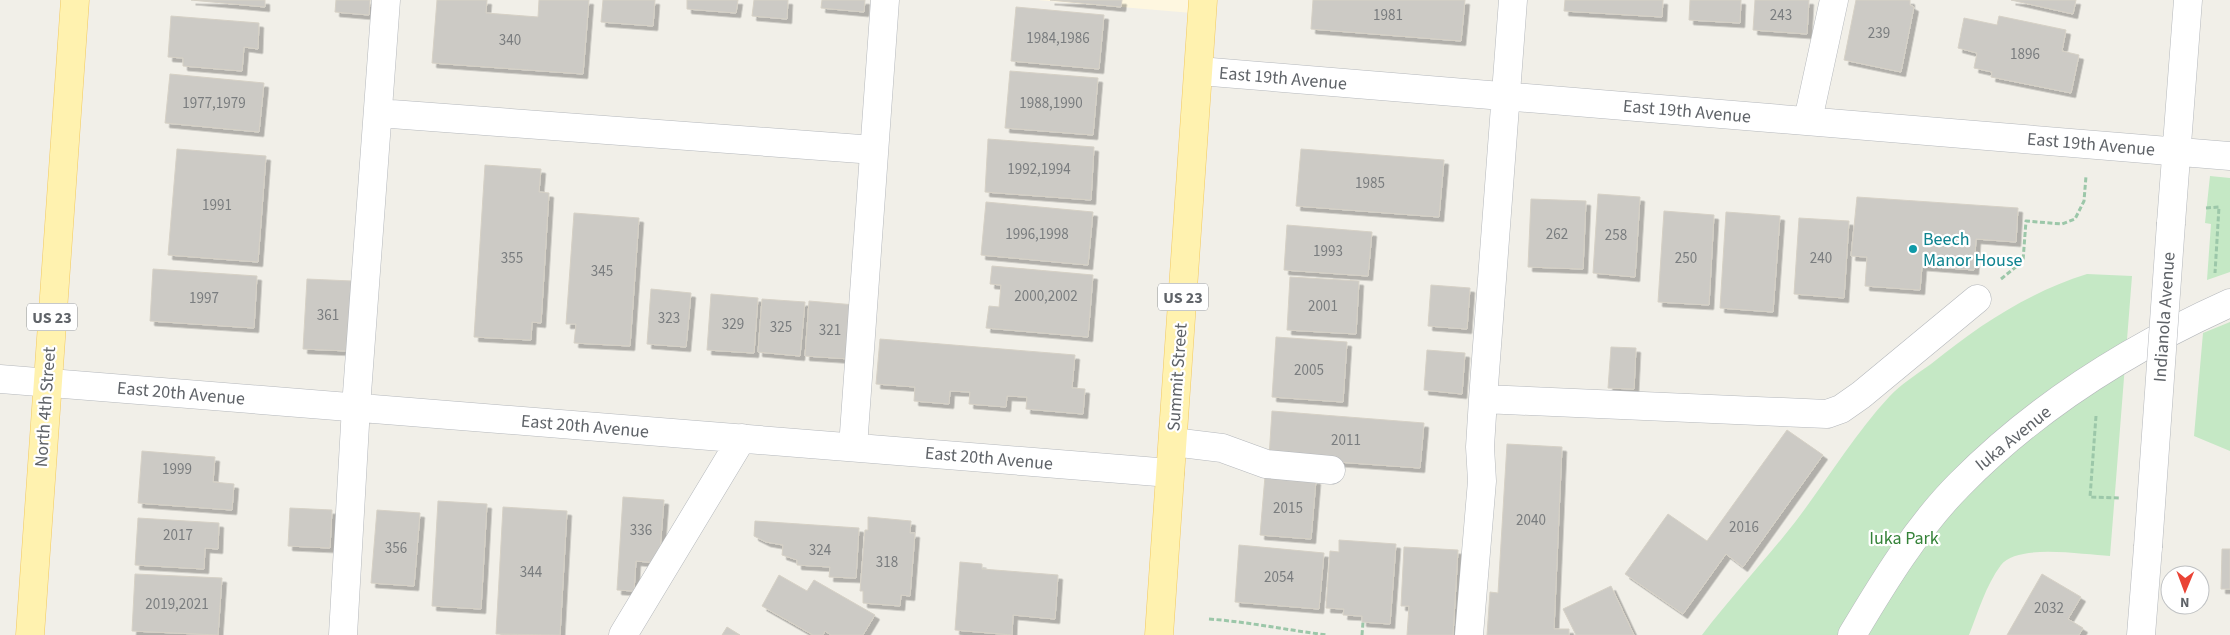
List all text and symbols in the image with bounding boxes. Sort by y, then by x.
house number: 1981 [1373,5,1403,26]
house number: 243 [1770,5,1792,26]
house number: 239 [1868,23,1890,44]
house number: 1984,1986 [1026,28,1090,49]
house number: 340 [499,30,521,51]
house number: 1896 [2010,44,2040,65]
street label: East 19th Avenue [1218,60,1348,97]
house number: 1977,1979 [182,93,246,114]
house number: 1988,1990 [1019,93,1083,114]
street label: East 19th Avenue [1622,93,1752,130]
street label: East 19th Avenue [2026,126,2156,163]
house number: 1992,1994 [1007,159,1071,180]
house number: 1985 [1355,173,1385,194]
house number: 1991 [202,195,232,216]
house number: 1996,1998 [1005,224,1069,245]
house number: 262 [1546,224,1568,245]
house number: 258 [1605,225,1627,246]
place label: Beech Manor House [1923,227,2022,273]
house number: 1993 [1313,241,1343,262]
marker: Beech Manor House [1907,243,1919,255]
house number: 355 [501,248,523,269]
house number: 250 [1675,248,1697,269]
house number: 240 [1810,248,1832,269]
street label: Indianola Avenue [2147,251,2182,383]
house number: 345 [591,261,613,282]
road number: US 23 [1158,284,1208,310]
house number: 2000,2002 [1014,286,1078,307]
house number: 1997 [189,288,219,309]
house number: 2001 [1308,296,1338,317]
road number: US 23 [27,304,77,330]
house number: 361 [317,305,339,326]
house number: 323 [658,308,680,329]
house number: 329 [722,314,744,335]
house number: 325 [770,317,792,338]
house number: 321 [819,320,841,341]
street label: Summit Street [1161,322,1194,432]
street label: North 4th Street [29,346,62,468]
house number: 2005 [1294,360,1324,381]
street label: East 20th Avenue [116,375,246,412]
street label: Iuka Avenue [1970,400,2057,477]
street label: East 20th Avenue [520,408,650,445]
house number: 2011 [1331,430,1361,451]
street label: East 20th Avenue [924,440,1054,477]
house number: 1999 [162,459,192,480]
house number: 2015 [1273,498,1303,519]
house number: 2040 [1516,510,1546,531]
house number: 2016 [1729,517,1759,538]
house number: 336 [630,520,652,541]
house number: 2017 [163,525,193,546]
park label: Iuka Park [1869,526,1939,551]
house number: 356 [385,538,407,559]
house number: 324 [809,540,832,561]
house number: 318 [876,552,898,573]
house number: 344 [520,562,543,583]
north arrow [2160,565,2210,615]
house number: 2054 [1264,567,1294,588]
text: N [2180,592,2190,612]
house number: 2019,2021 [145,594,209,615]
house number: 2032 [2034,598,2064,619]

